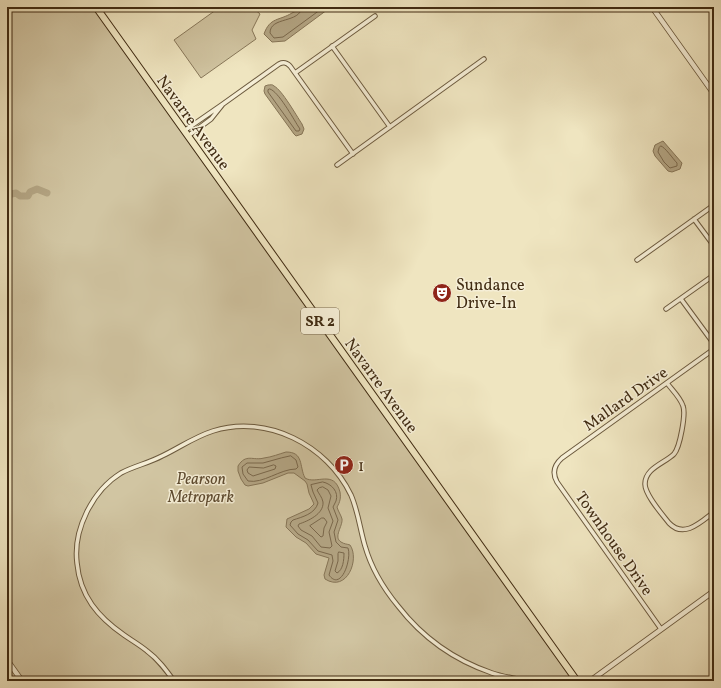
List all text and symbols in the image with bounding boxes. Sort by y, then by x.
street label: Navarre Avenue [150,71,234,175]
place label: Sundance Drive-In [456,275,525,315]
theatre icon: Sundance Drive-In [431,282,453,304]
road number: SR 2 [301,308,339,334]
street label: Navarre Avenue [338,334,422,438]
street label: Mallard Drive [580,362,673,437]
parking icon: 1 [333,454,355,476]
place label: 1 [358,456,364,478]
park label: Pearson Metropark [167,469,235,509]
street label: Townhouse Drive [569,488,657,601]

